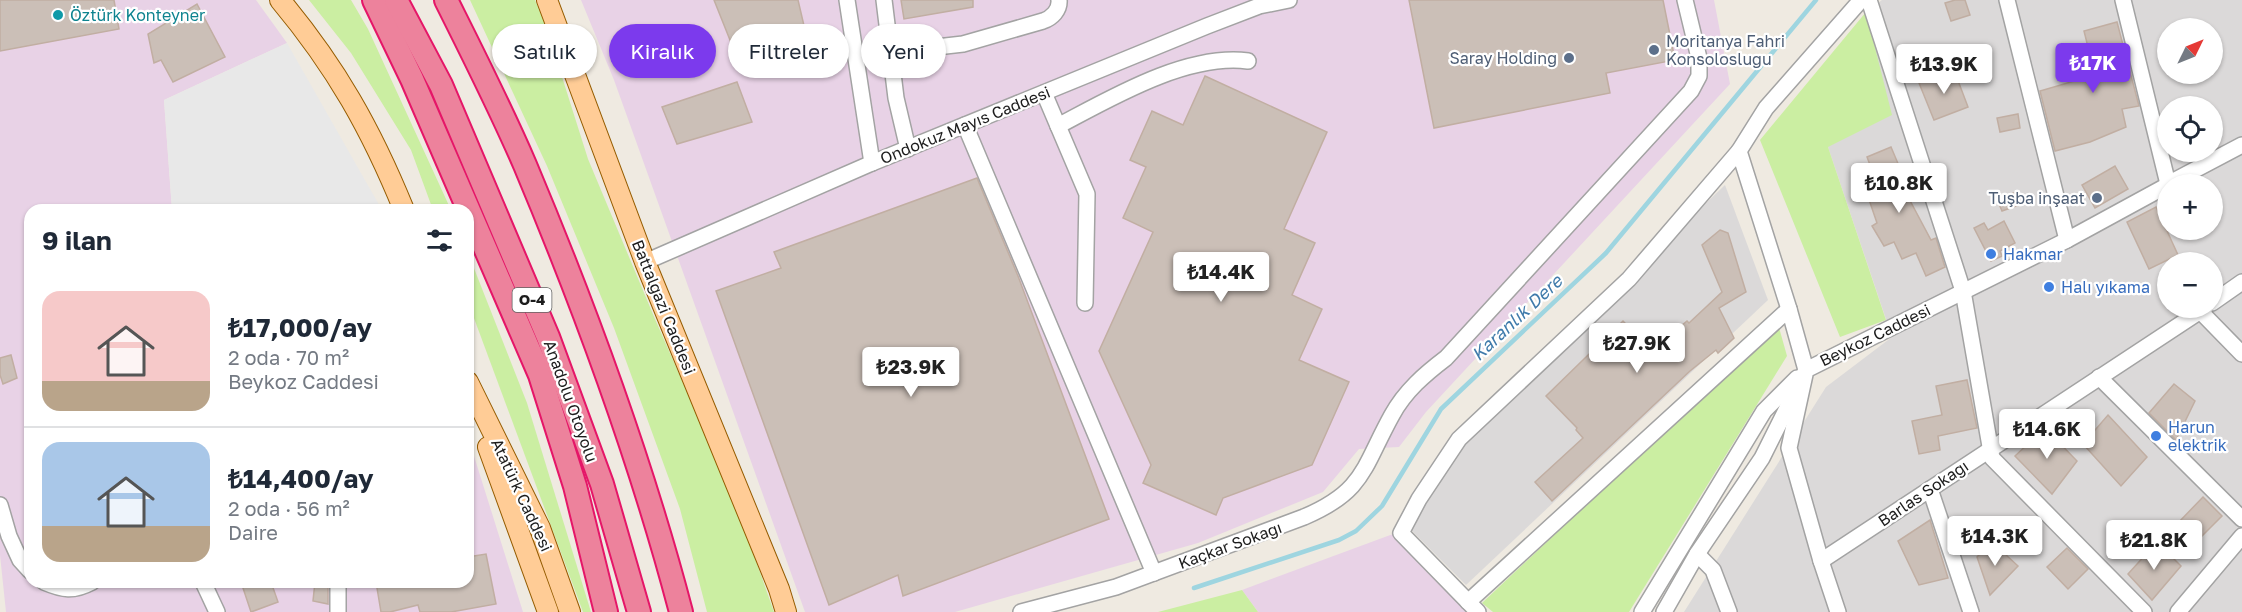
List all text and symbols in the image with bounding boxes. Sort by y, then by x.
place label: Öztürk Konteyner [70,5,205,25]
marker: Öztürk Konteyner [51,8,65,22]
north arrow [2157,18,2223,84]
map controls [2157,18,2223,318]
chip: Satılık [492,24,597,78]
chip: Kiralık [609,24,716,78]
chip: Filtreler [728,24,849,78]
chip: Yeni [861,24,946,78]
place label: Moritanya Fahri Konsolosluğu [1666,31,1785,69]
marker: Moritanya Fahri Konsolosluğu [1647,43,1661,57]
pin: ₺17K [2057,43,2129,94]
pin: ₺13.9K [1895,44,1993,95]
place label: Saray Holding [1449,48,1557,68]
text: ₺17K [2069,50,2117,74]
marker: Saray Holding [1562,51,1576,65]
text: ₺13.9K [1910,51,1978,75]
street label: Ondokuz Mayıs Caddesi [877,82,1053,168]
button: locate [2157,96,2223,162]
pin: ₺10.8K [1850,163,1948,214]
text: ₺10.8K [1865,170,1933,194]
button: + [2157,174,2223,240]
place label: Tuşba inşaat [1989,188,2085,208]
marker: Tuşba inşaat [2090,191,2104,205]
icon: filters [423,224,456,257]
text: 9 ilan [42,225,112,256]
street label: Battalgazi Caddesi [628,237,700,377]
place label: Hakmar [2003,244,2063,264]
marker: Hakmar [1984,247,1998,261]
pin: ₺14.4K [1172,252,1270,303]
button: − [2157,252,2223,318]
text: ₺14.4K [1187,259,1255,283]
water label: Karanlık Dere [1466,269,1567,365]
place label: Halı yıkama [2061,277,2150,297]
marker: Halı yıkama [2042,280,2056,294]
road number: O-4 [512,288,552,312]
street label: Beykoz Caddesi [1816,300,1934,370]
text: ₺17,000/ay [228,312,372,343]
icon: home [90,315,162,387]
pin: ₺27.9K [1588,323,1686,374]
text: ₺27.9K [1603,330,1671,354]
street label: Anadolu Otoyolu [540,337,602,465]
text: 2 oda · 70 m² [228,345,349,369]
pin: ₺23.9K [862,347,960,398]
text: ₺23.9K [876,354,946,378]
text: Beykoz Caddesi [228,369,379,393]
pin: ₺14.6K [1998,409,2096,460]
text: ₺14.6K [2013,416,2081,440]
place label: Harun elektrik [2168,417,2227,455]
marker: Harun elektrik [2149,429,2163,443]
street label: Atatürk Caddesi [487,435,557,555]
street label: Barlas Sokağı [1874,455,1972,531]
text: ₺14,400/ay [228,463,374,494]
icon: home [90,466,162,538]
text: 2 oda · 56 m² [228,496,350,520]
pin: ₺14.3K [1946,516,2044,567]
street label: Kaçkar Sokağı [1176,517,1284,573]
text: Daire [228,520,278,544]
pin: ₺21.8K [2105,520,2203,571]
text: ₺14.3K [1961,523,2029,547]
text: ₺21.8K [2120,527,2188,551]

